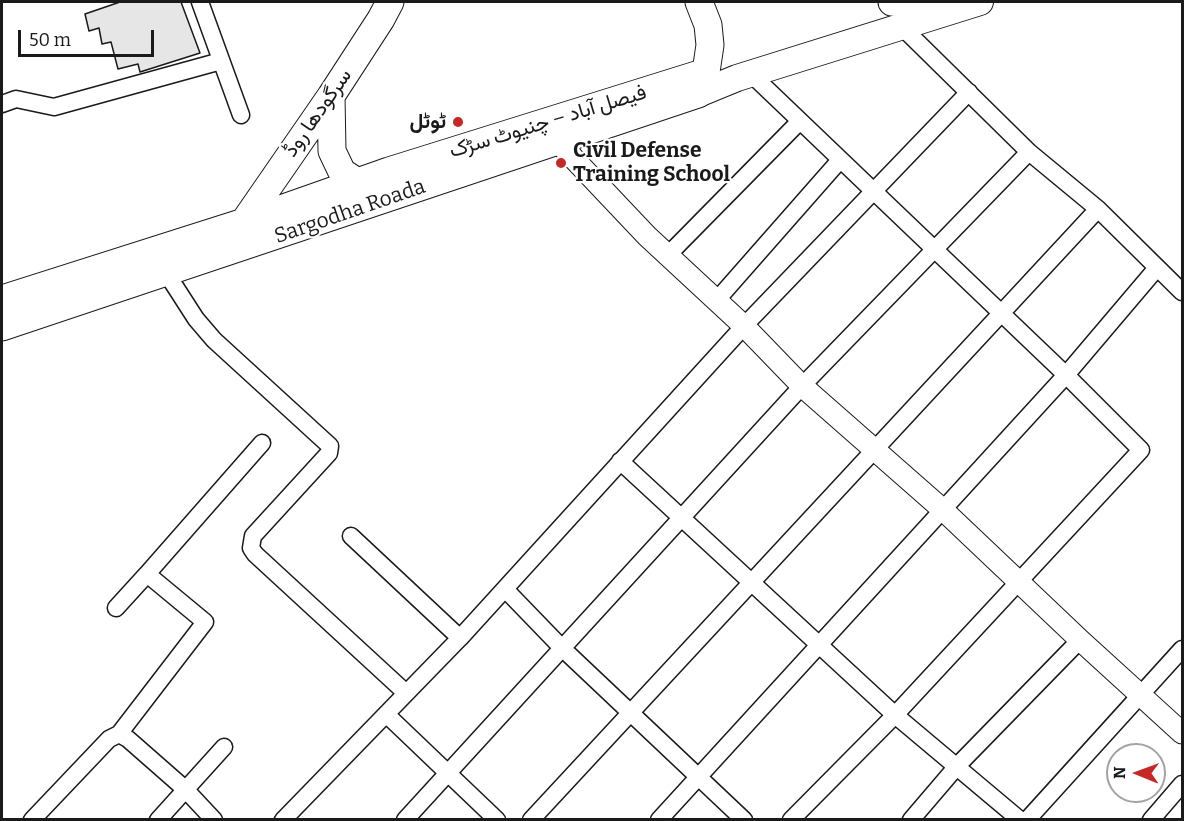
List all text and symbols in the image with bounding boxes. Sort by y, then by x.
scale bar [21,18,158,56]
text: 50 m [29,29,71,51]
street label: سرگودھا روڈ [278,64,358,162]
street label: فیصل آباد – چنیوٹ سڑک [446,80,650,164]
place label: ٹوٹل [410,109,446,135]
marker: ٹوٹل [451,115,465,129]
place label: Civil Defense Training School [573,138,730,188]
marker: Civil Defense Training School [554,156,568,170]
street label: Sargodha Roada [271,174,429,250]
north arrow [1106,743,1166,803]
text: N [1110,766,1129,779]

